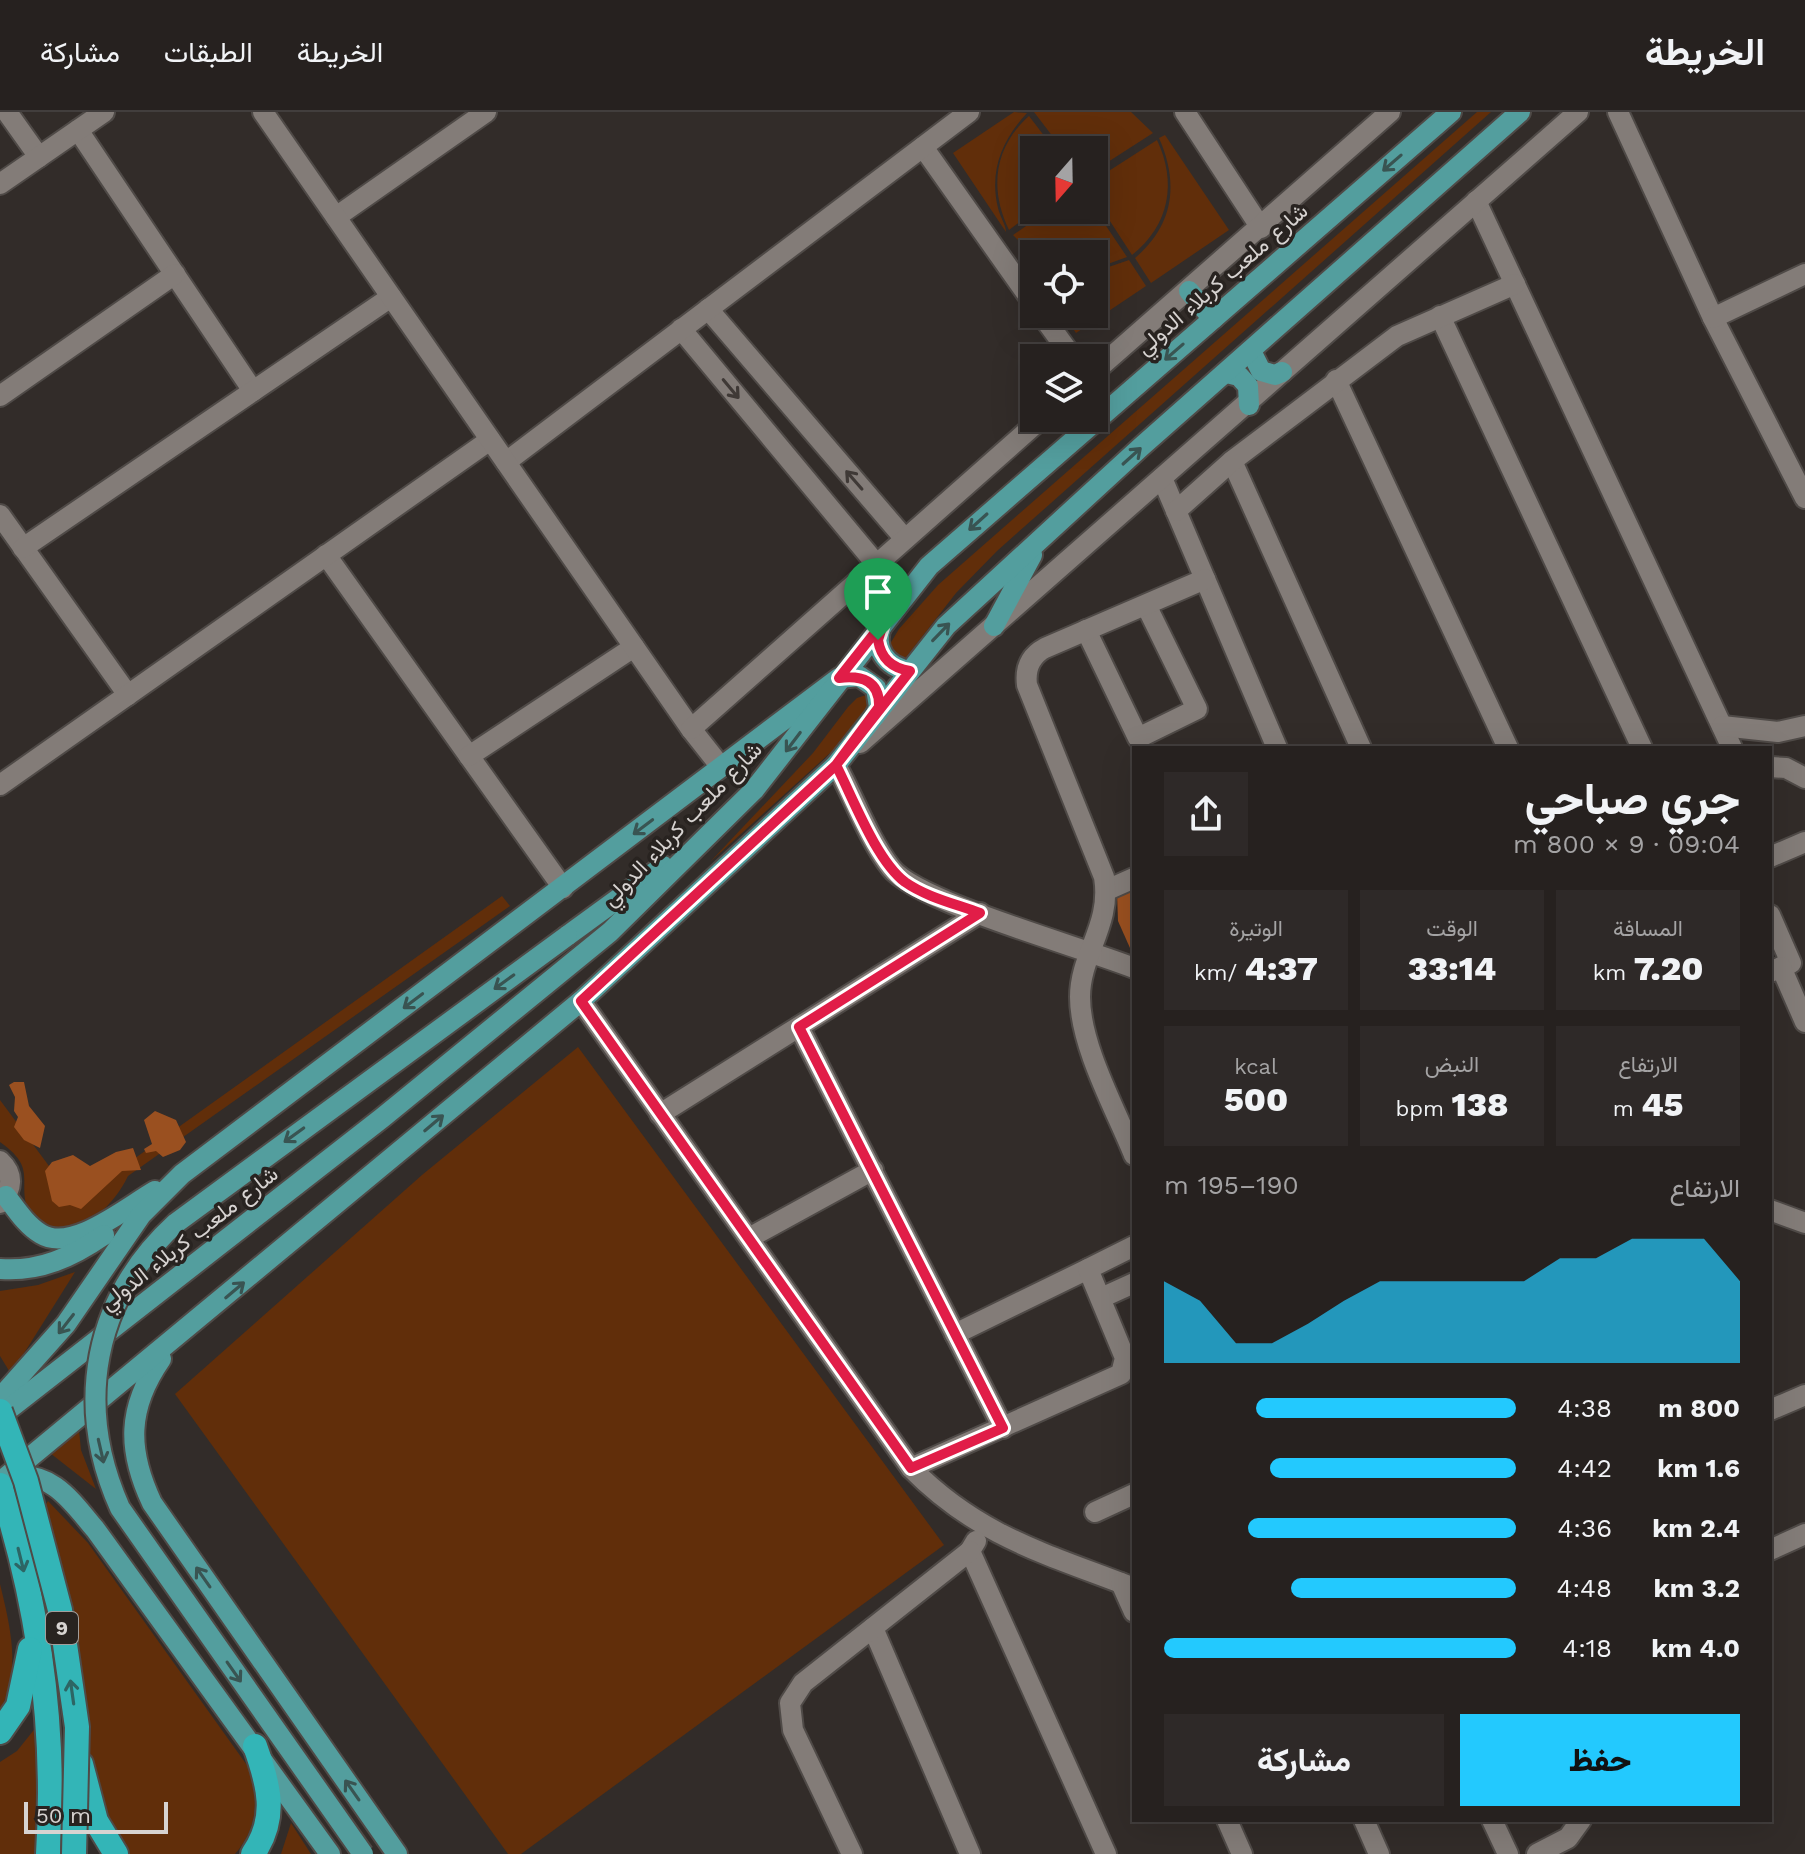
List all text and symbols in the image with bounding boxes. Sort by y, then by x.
text: الخريطة [1645,30,1765,74]
text: مشاركة [40,36,120,69]
text: الطبقات [164,36,253,69]
text: الخريطة [297,36,383,69]
north arrow [1020,136,1108,224]
map controls [1020,136,1108,432]
one-way arrow [1382,154,1403,172]
street label: شارع ملعب كربلاء الدولي [1131,198,1317,365]
button: locate [1020,240,1108,328]
one-way arrow [1165,343,1185,361]
button: layers [1020,344,1108,432]
one-way arrow [722,379,740,399]
one-way arrow [1122,446,1142,465]
one-way arrow [845,470,863,491]
one-way arrow [968,512,988,530]
pin [844,558,912,640]
icon: arrive [856,570,900,614]
one-way arrow [931,623,950,642]
one-way arrow [785,731,802,752]
street label: شارع ملعب كربلاء الدولي [597,737,771,915]
button: share [1164,772,1248,856]
text: جري صباحي [1525,773,1740,825]
one-way arrow [633,819,654,836]
text: 09:04 · 9 × 800 m [1513,829,1740,859]
text: الوتيرة [1229,916,1283,941]
text: الوقت [1426,916,1478,941]
text: المسافة [1613,916,1683,941]
text: 4:37 [1245,948,1318,988]
text: 33:14 [1408,948,1496,988]
text: 7.20 [1634,948,1703,988]
text: /km [1194,960,1245,985]
text: km [1593,960,1634,985]
one-way arrow [494,974,516,991]
one-way arrow [403,992,425,1009]
text: النبض [1425,1052,1479,1077]
text: الارتفاع [1618,1052,1678,1077]
text: kcal [1234,1054,1278,1079]
text: 500 [1224,1079,1288,1119]
text: 138 [1452,1084,1509,1124]
text: 45 [1641,1084,1683,1124]
text: bpm [1396,1096,1452,1121]
text: m [1613,1096,1641,1121]
one-way arrow [424,1114,444,1132]
one-way arrow [284,1127,305,1144]
street label: شارع ملعب كربلاء الدولي [95,1161,286,1320]
text: 190–195 m [1164,1170,1299,1200]
text: الارتفاع [1669,1173,1740,1203]
one-way arrow [224,1281,244,1299]
one-way arrow [58,1312,75,1334]
text: 4:38 [1557,1393,1612,1423]
text: 800 m [1658,1393,1740,1423]
one-way arrow [94,1438,109,1464]
text: 4:42 [1557,1453,1612,1483]
text: 1.6 km [1657,1453,1740,1483]
text: 4:36 [1557,1513,1612,1543]
text: 2.4 km [1652,1513,1740,1543]
one-way arrow [14,1547,29,1573]
one-way arrow [195,1567,211,1589]
text: 4:48 [1557,1573,1612,1603]
text: 3.2 km [1653,1573,1740,1603]
road number: 9 [46,1612,78,1644]
text: 4:18 [1562,1633,1612,1663]
text: 4.0 km [1651,1633,1740,1663]
one-way arrow [226,1660,242,1682]
one-way arrow [64,1680,79,1706]
button: مشاركة [1164,1714,1444,1806]
button: حفظ [1460,1714,1740,1806]
one-way arrow [344,1780,360,1802]
scale bar [24,1798,168,1834]
text: 50 m [36,1803,91,1828]

